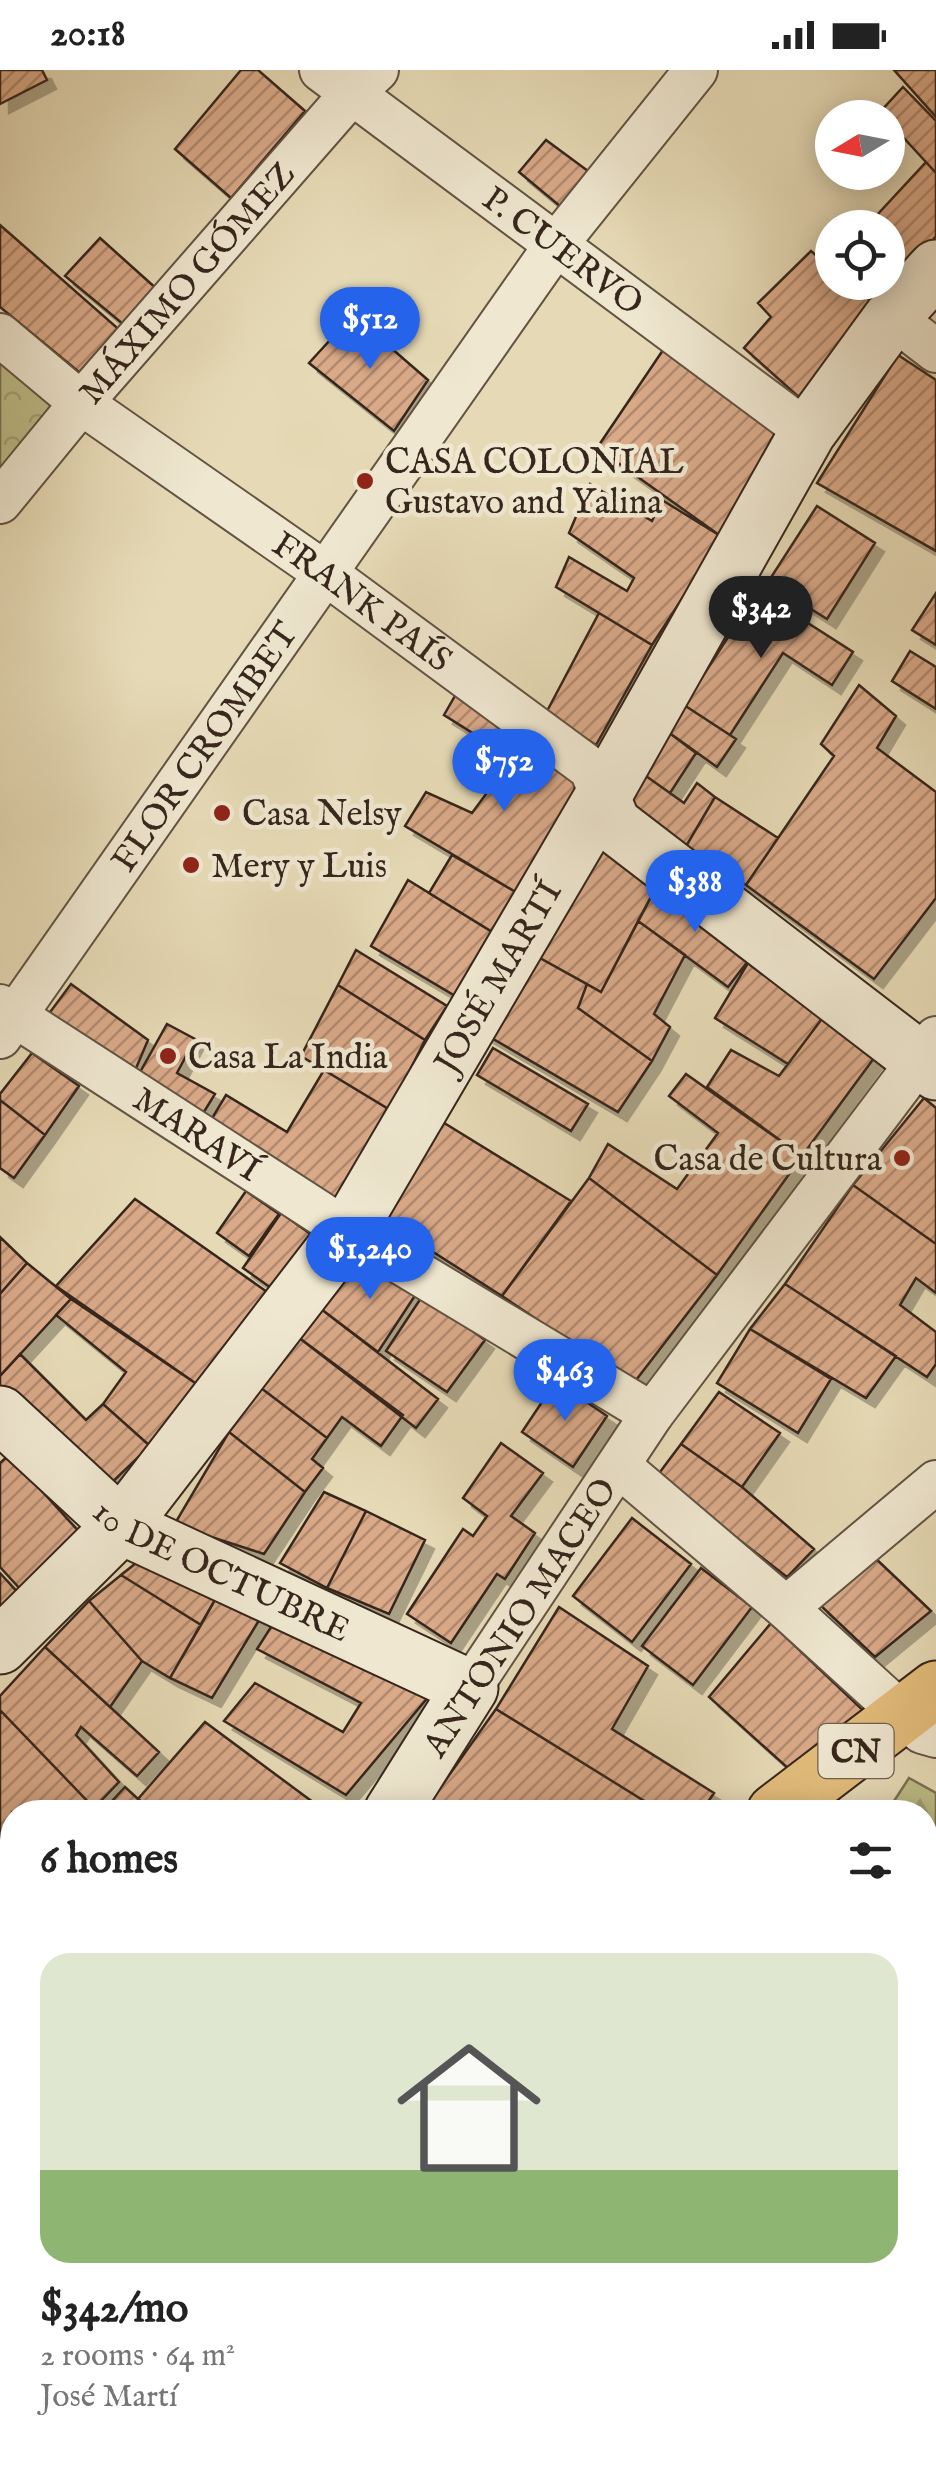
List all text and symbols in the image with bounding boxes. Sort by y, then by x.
text: 20:18 [50,11,126,59]
north arrow [815,100,905,190]
map controls [815,100,905,300]
street label: MÁXIMO GÓMEZ [70,154,306,415]
street label: P. CUERVO [472,178,651,327]
button: locate [815,210,905,300]
pin: $512 [311,287,429,372]
text: $512 [342,299,398,340]
place label: CASA COLONIAL Gustavo and Yalina [385,441,684,526]
marker: CASA COLONIAL Gustavo and Yalina [354,470,376,492]
street label: FRANK PAÍS [262,523,460,684]
pin: $342 [702,576,820,661]
text: $342 [731,588,791,629]
street label: FLOR CROMBET [103,614,309,882]
pin: $752 [445,729,563,814]
text: $752 [474,741,534,782]
place label: Casa Nelsy [242,793,403,838]
marker: Casa Nelsy [211,802,233,824]
place label: Mery y Luis [211,845,387,890]
pin: $388 [636,850,754,935]
marker: Mery y Luis [180,854,202,876]
text: $388 [668,862,722,903]
street label: JOSÉ MARTÍ [424,872,574,1085]
place label: Casa La India [188,1036,389,1081]
marker: Casa La India [157,1045,179,1067]
street label: MARAVÍ [124,1078,270,1194]
place label: Casa de Cultura [654,1138,883,1183]
marker: Casa de Cultura [891,1147,913,1169]
pin: $1,240 [289,1217,451,1302]
text: $1,240 [328,1229,412,1270]
pin: $463 [506,1339,624,1424]
text: $463 [536,1351,594,1392]
street label: ANTONIO MACEO [413,1470,628,1767]
street label: 10 DE OCTUBRE [82,1491,356,1654]
road number: CN [818,1724,894,1778]
icon: filters [843,1833,898,1888]
text: 6 homes [40,1834,178,1887]
icon: home [379,2018,559,2198]
text: $342/mo [40,2283,188,2336]
text: 2 rooms · 64 m² [40,2336,235,2377]
text: José Martí [40,2377,178,2418]

